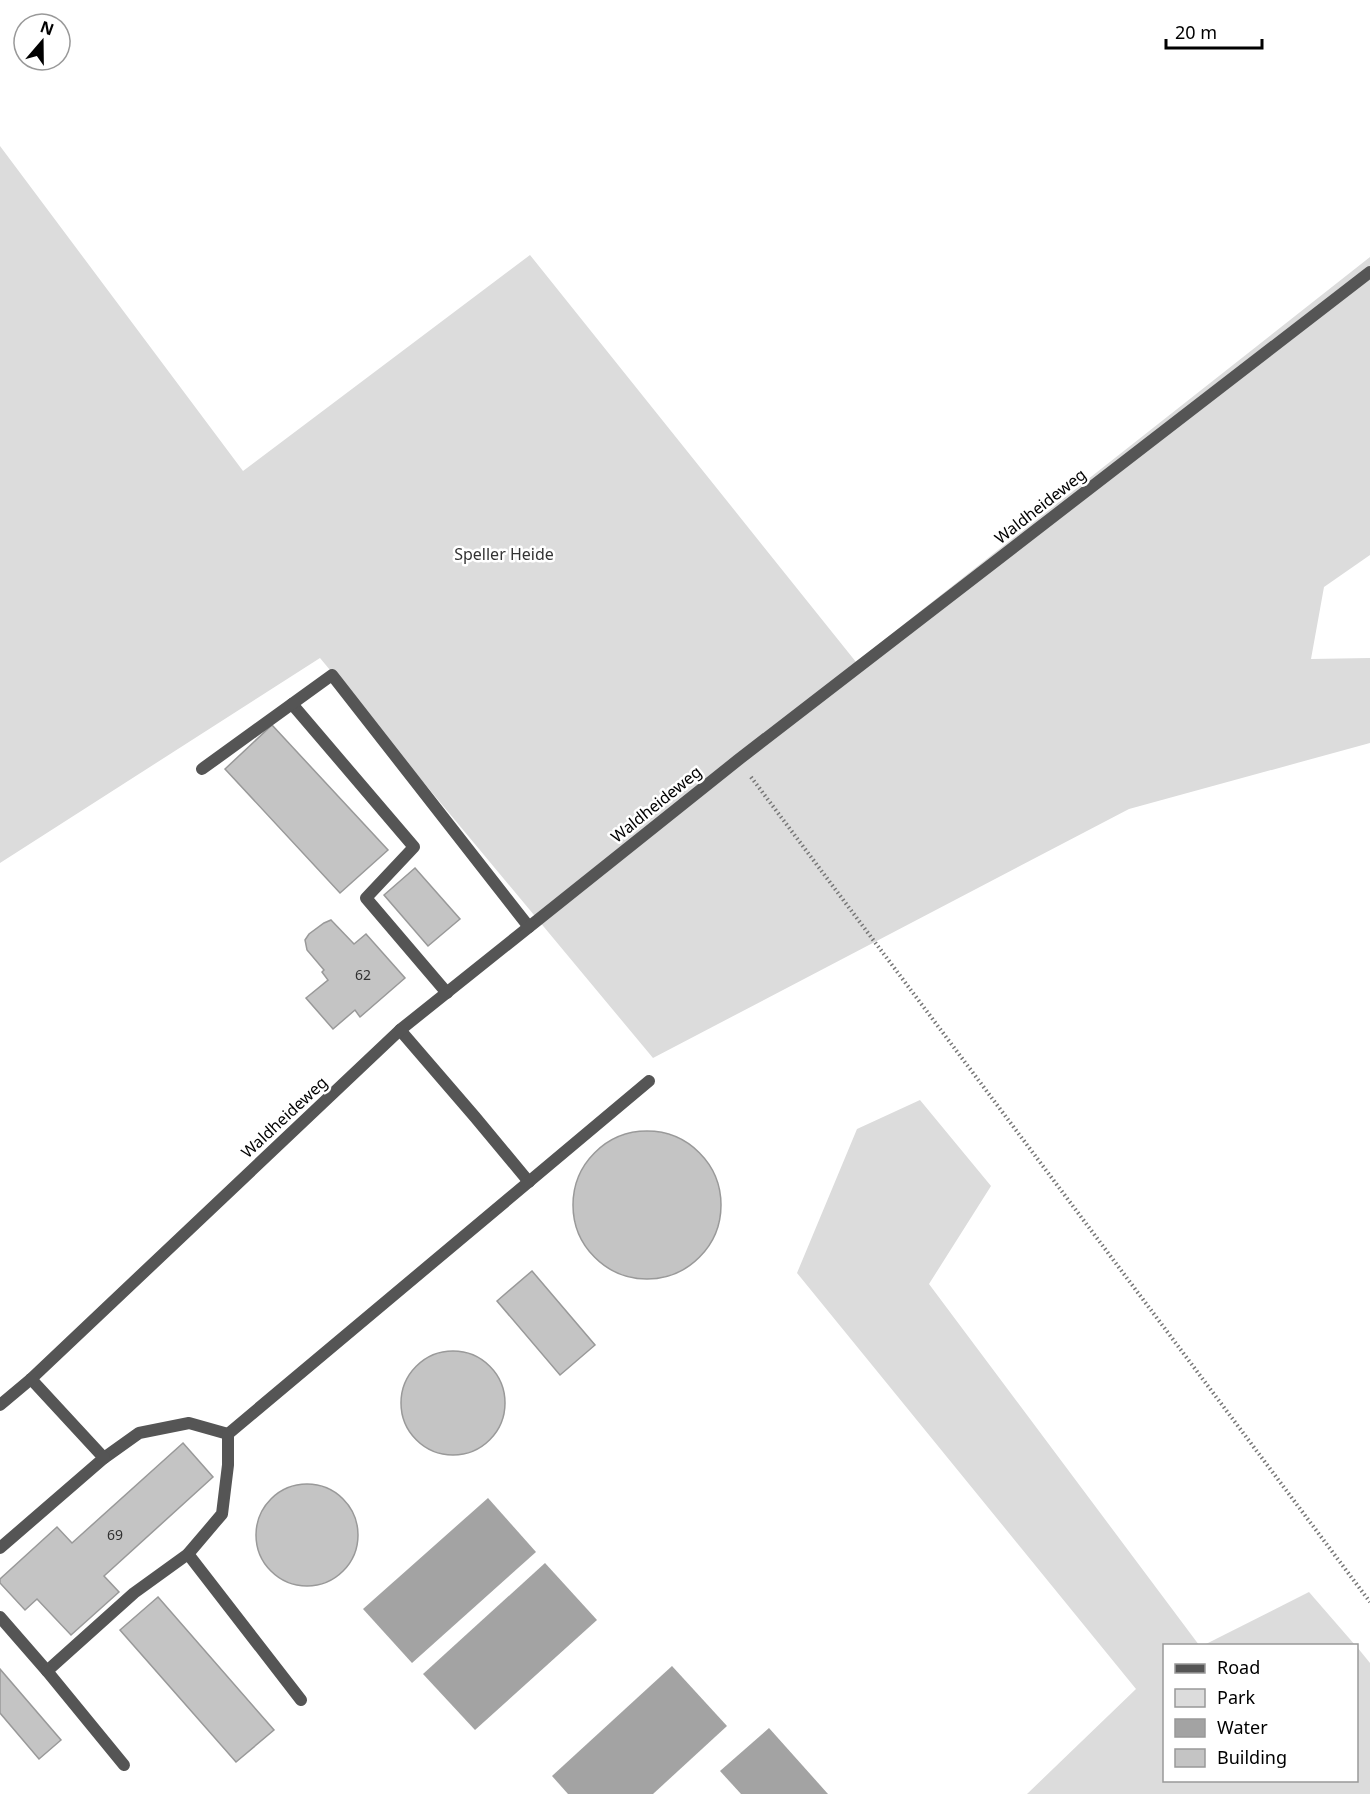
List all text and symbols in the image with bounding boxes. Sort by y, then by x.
north arrow [12,12,72,72]
scale bar [1166,12,1262,50]
text: N [37,15,57,40]
text: 20 m [1175,20,1217,44]
street label: Waldheideweg [990,463,1090,549]
park label: Speller Heide [454,543,554,565]
street label: Waldheideweg [606,761,706,847]
house number: 62 [355,965,371,984]
street label: Waldheideweg [236,1071,332,1163]
house number: 69 [107,1525,123,1544]
legend [1163,1644,1358,1782]
text: Road [1217,1655,1260,1679]
text: Park [1217,1685,1255,1709]
text: Water [1217,1715,1268,1739]
text: Building [1217,1745,1287,1769]

